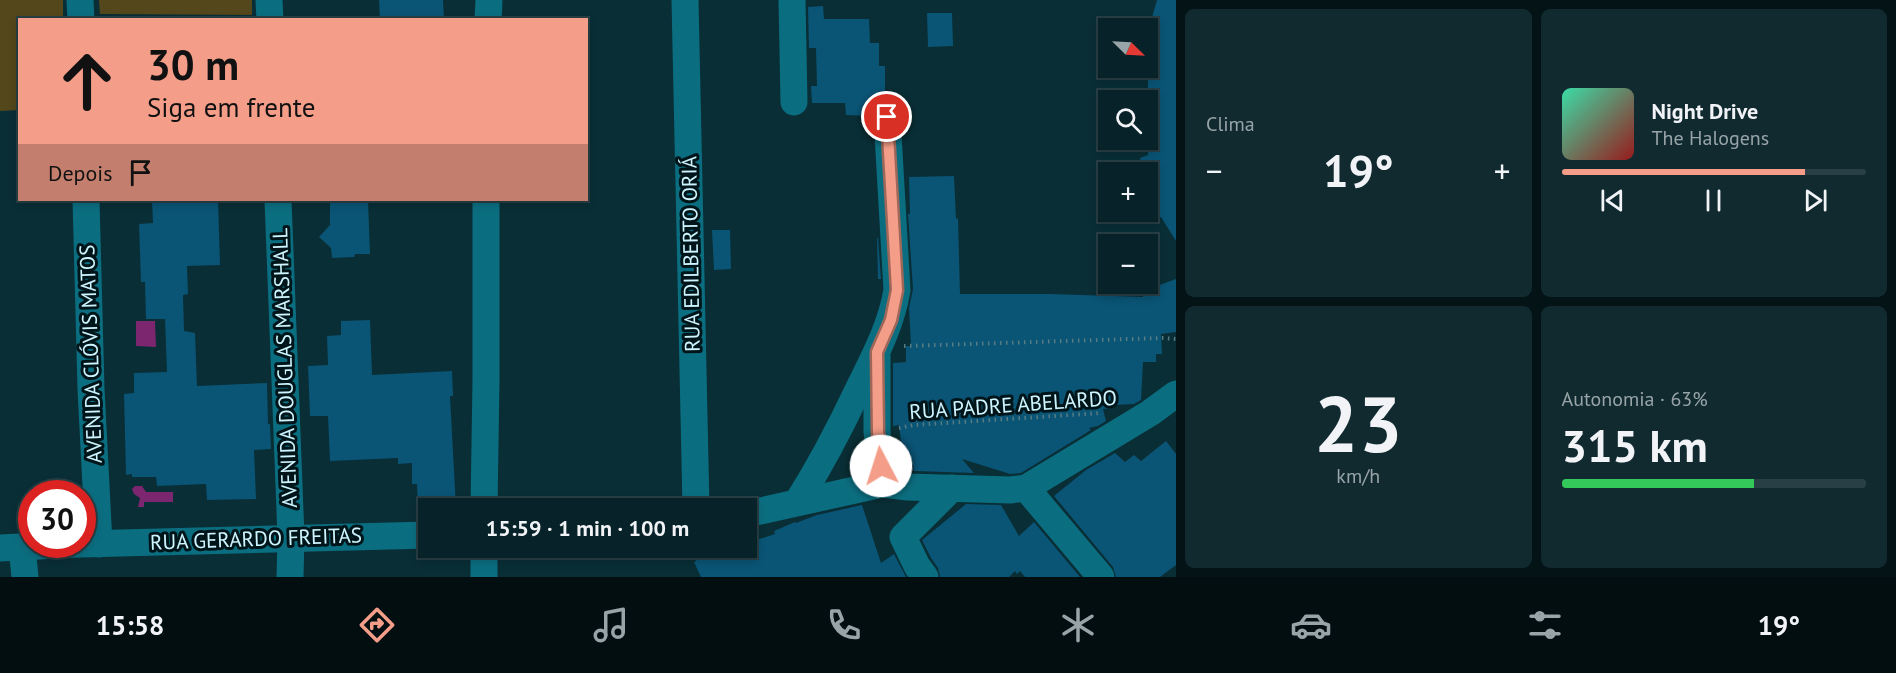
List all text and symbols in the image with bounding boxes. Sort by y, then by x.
north arrow [1098,18,1158,78]
map controls [1098,18,1158,294]
text: 30 m [147,37,239,92]
icon: ahead [48,42,126,120]
text: Siga em frente [147,90,315,124]
button: search [1098,90,1158,150]
pin [861,91,912,142]
text: Night Drive [1652,97,1758,125]
icon: arrive [870,100,903,133]
text: Clima [1206,111,1255,137]
text: The Halogens [1652,125,1769,151]
text: 19° [1323,141,1394,199]
text: − [1206,149,1223,192]
text: + [1494,149,1510,192]
street label: RUA EDILBERTO ORIÁ [675,155,706,352]
icon: arrive [124,156,157,189]
text: Depois [48,159,112,187]
button: + [1098,162,1158,222]
icon: previous [1596,184,1629,217]
icon: pause [1697,184,1730,217]
icon: next [1799,184,1832,217]
street label: AVENIDA DOUGLAS MARSHALL [266,227,303,509]
button: − [1098,234,1158,294]
street label: AVENIDA CLÓVIS MATOS [73,244,108,464]
text: 23 [1314,373,1402,474]
street label: RUA PADRE ABELARDO [908,384,1118,425]
text: Autonomia · 63% [1562,386,1708,412]
text: 315 km [1562,416,1708,474]
position arrow [849,434,913,498]
text: km/h [1336,463,1380,489]
speed limit sign: 30 [18,480,96,558]
text: 15:59 · 1 min · 100 m [486,514,689,542]
street label: RUA GERARDO FREITAS [149,521,362,556]
icon: directions [356,604,398,646]
icon: music [590,604,632,646]
icon: phone [823,604,865,646]
icon: climate [1057,604,1099,646]
icon: car [1290,604,1332,646]
icon: filters [1524,604,1566,646]
text: 15:58 [96,608,164,642]
text: 19° [1758,608,1800,642]

